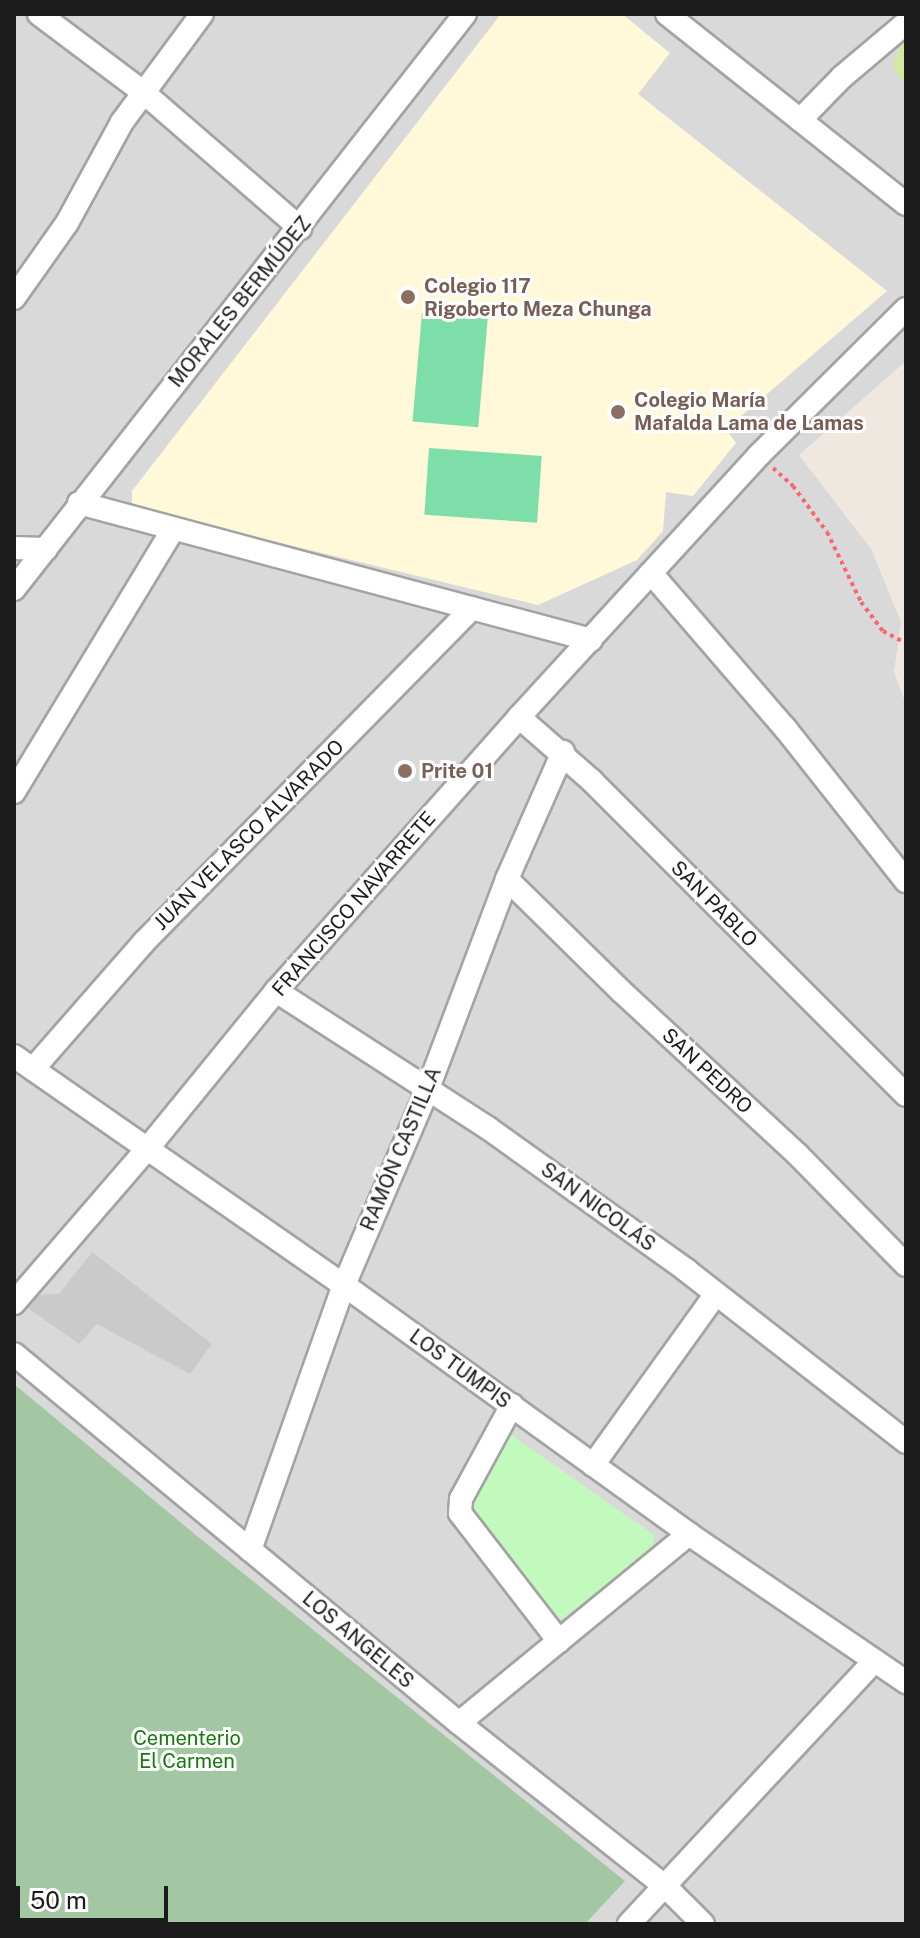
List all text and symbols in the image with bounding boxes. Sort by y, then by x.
street label: MORALES BERMÚDEZ [164,212,316,392]
place label: Colegio 117 Rigoberto Meza Chunga [424,274,652,321]
marker: Colegio 117 Rigoberto Meza Chunga [399,288,417,306]
place label: Colegio María Mafalda Lama de Lamas [634,388,864,435]
marker: Colegio María Mafalda Lama de Lamas [609,403,627,421]
street label: JUAN VELASCO ALVARADO [149,735,349,935]
place label: Prite 01 [421,759,493,783]
marker: Prite 01 [396,762,414,780]
street label: FRANCISCO NAVARRETE [267,807,441,1001]
street label: SAN PABLO [666,856,762,952]
street label: SAN PEDRO [657,1023,757,1119]
street label: RAMÓN CASTILLA [356,1063,446,1235]
street label: SAN NICOLÁS [536,1157,660,1257]
street label: LOS TUMPIS [405,1324,515,1414]
street label: LOS ANGELES [297,1586,419,1694]
park label: Cementerio El Carmen [133,1727,241,1774]
scale bar [20,1870,172,1920]
text: 50 m [30,1886,87,1914]

